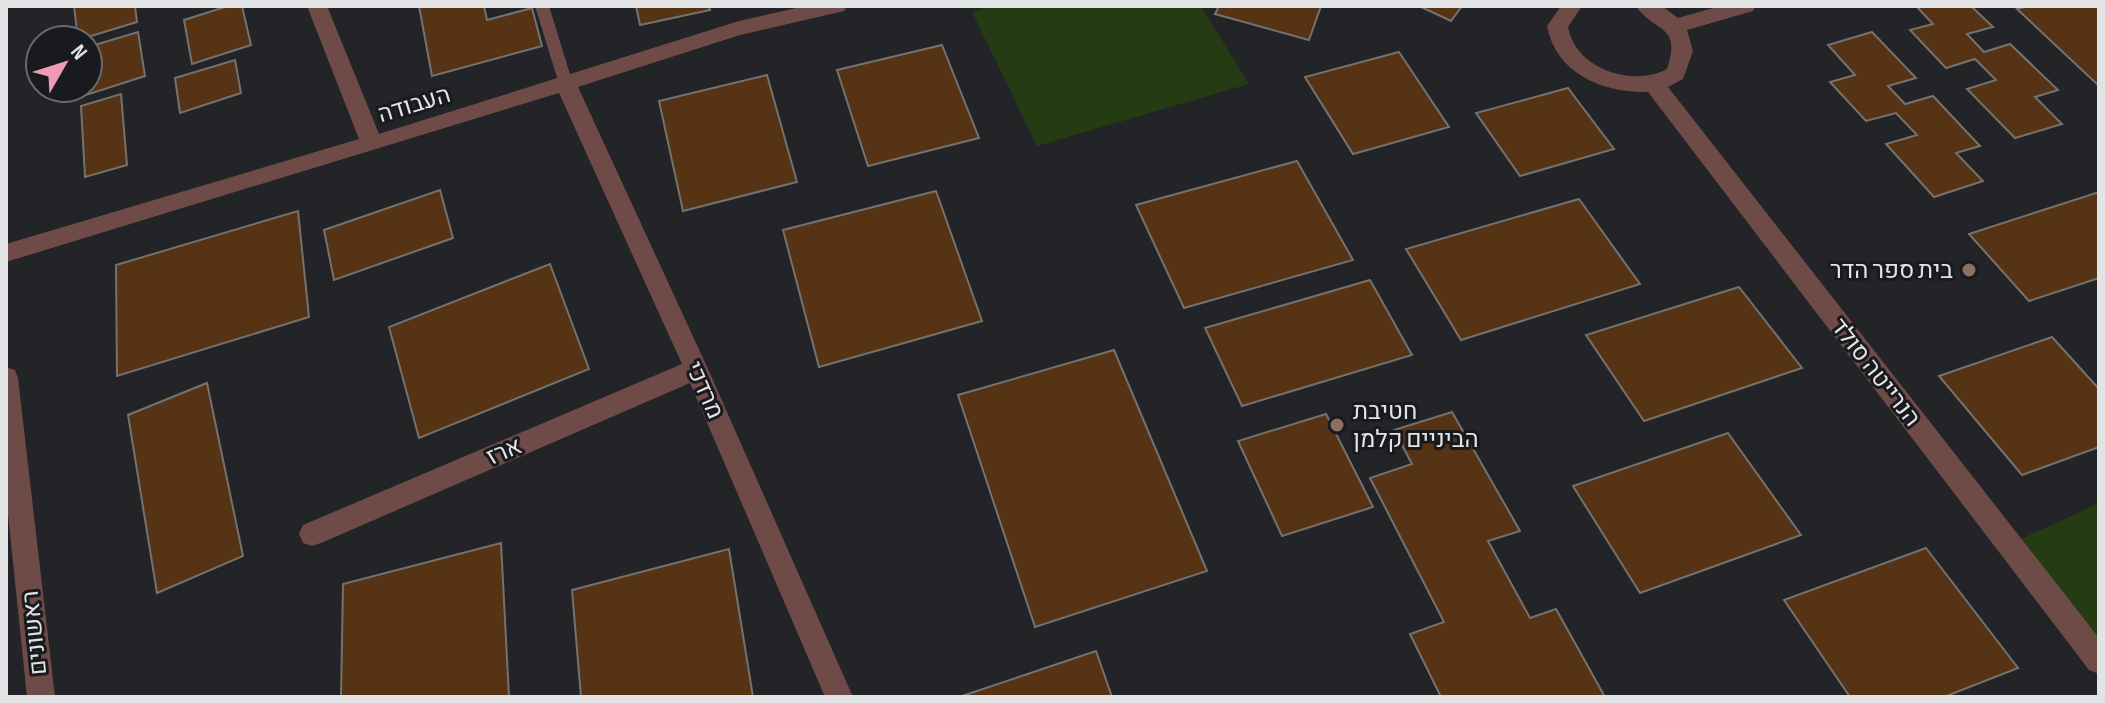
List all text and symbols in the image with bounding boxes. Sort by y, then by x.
north arrow [24,24,104,104]
text: N [64,39,93,65]
street label: העבודה [374,80,454,129]
place label: בית ספר הדר [1830,256,1953,285]
marker: בית ספר הדר [1960,261,1978,279]
street label: הנרייטה סולד [1824,313,1927,432]
street label: מרדכי [679,357,730,423]
place label: חטיבת הביניים קלמן [1353,397,1479,454]
marker: חטיבת הביניים קלמן [1328,416,1346,434]
street label: ארז [482,431,526,472]
street label: ראשונים [16,589,53,676]

